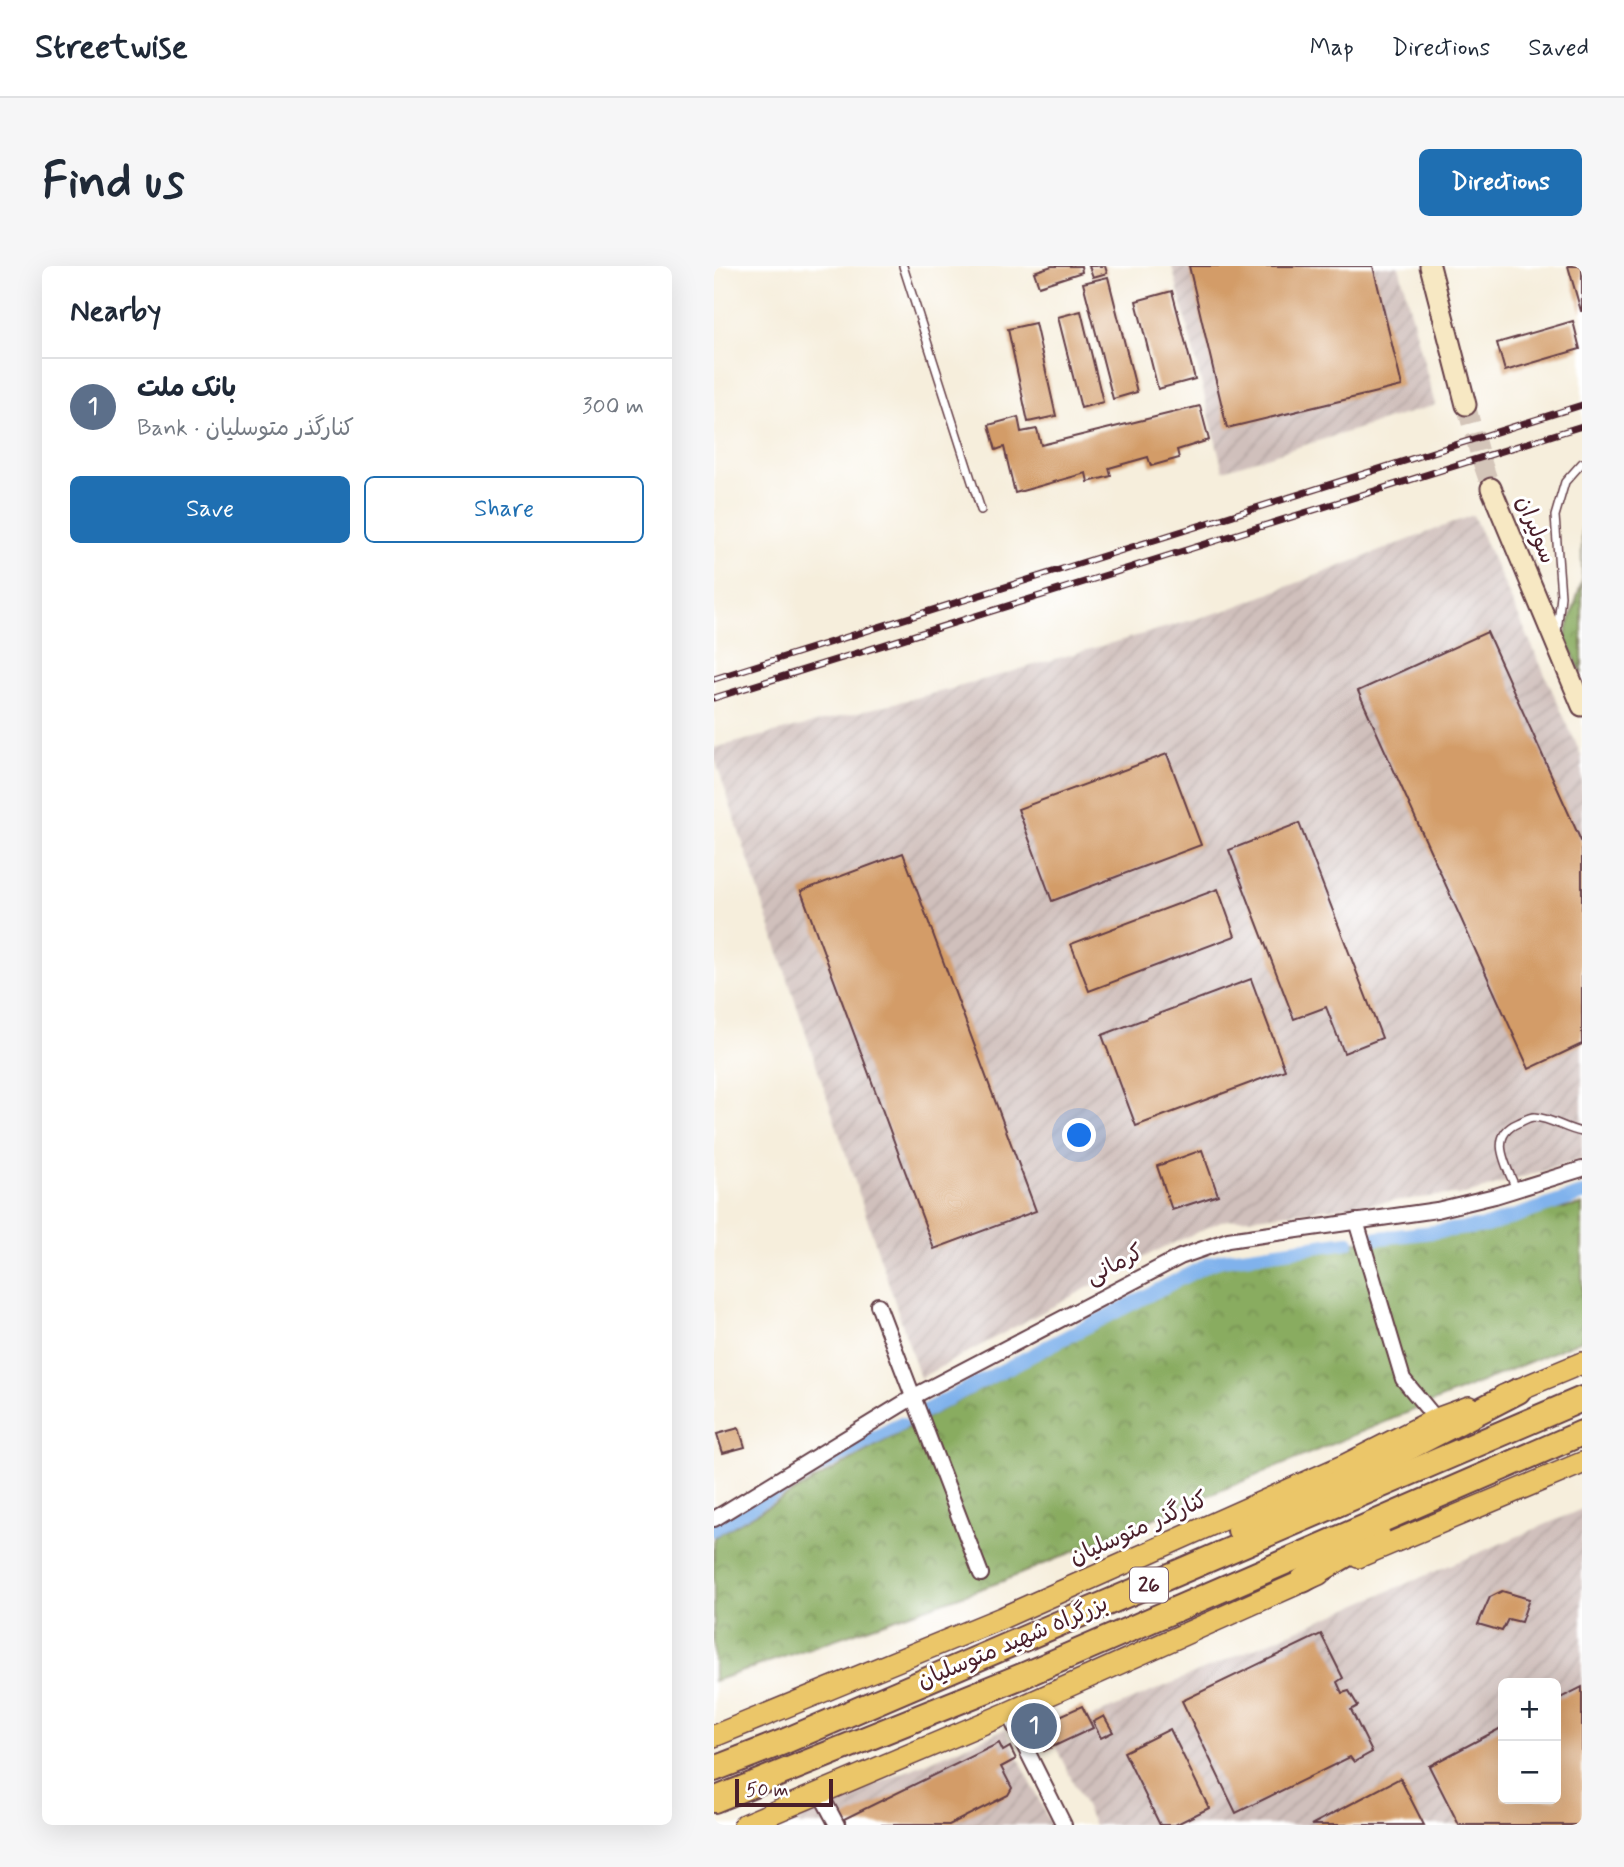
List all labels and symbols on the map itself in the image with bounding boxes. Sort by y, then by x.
street label: سولیران [1508,492,1562,568]
your location [1062,1118,1096,1152]
street label: کرمانی [1081,1238,1149,1292]
street label: کنارگذر متوسلیان [1065,1485,1213,1573]
road number: 26 [1130,1568,1168,1602]
street label: بزرگراه شهید متوسلیان [913,1589,1113,1697]
pin: 1 [1011,1700,1057,1752]
scale bar [735,1776,833,1808]

